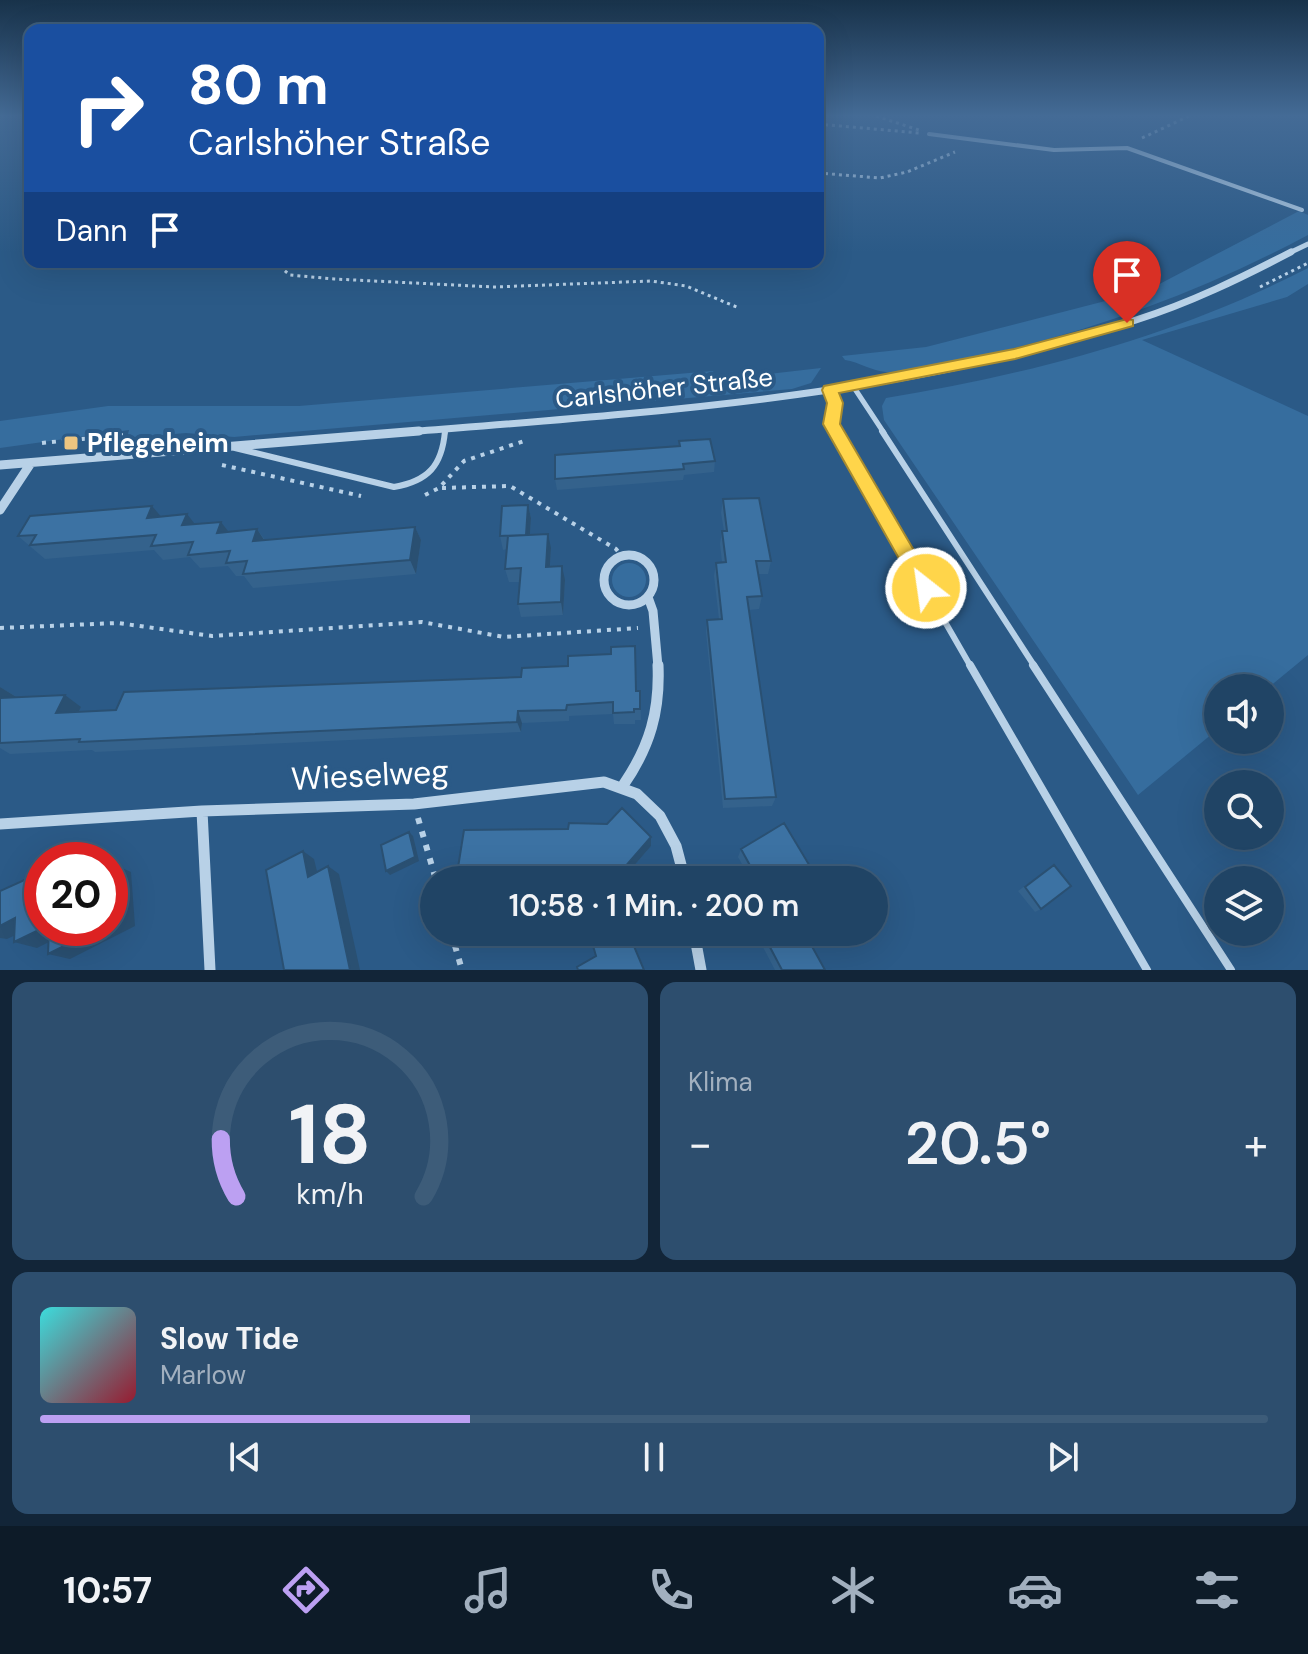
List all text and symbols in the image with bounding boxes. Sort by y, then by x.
text: 80 m [188,48,329,121]
icon: right [56,56,160,160]
text: Carlshöher Straße [188,119,491,166]
icon: arrive [143,208,187,252]
text: Dann [56,211,127,250]
pin [1093,241,1161,323]
icon: arrive [1105,253,1149,297]
street label: Carlshöher Straße [554,360,774,416]
place label: Pflegeheim [87,426,229,460]
marker: Pflegeheim [62,434,80,452]
position arrow [884,546,968,630]
map controls [1204,674,1284,946]
button: sound [1204,674,1284,754]
street label: Wieselweg [290,750,450,800]
button: search [1204,770,1284,850]
speed limit sign: 20 [24,842,128,946]
button: layers [1204,866,1284,946]
text: 10:58 · 1 Min. · 200 m [509,886,799,925]
text: Klima [688,1065,753,1099]
text: 18 [289,1080,371,1189]
text: 20.5° [905,1104,1051,1183]
text: − [688,1115,712,1173]
text: + [1244,1115,1268,1173]
text: km/h [296,1176,364,1213]
text: Slow Tide [160,1319,299,1358]
text: Marlow [160,1358,246,1392]
icon: previous [223,1435,267,1479]
icon: pause [632,1435,676,1479]
icon: next [1041,1435,1085,1479]
icon: directions [278,1562,334,1618]
icon: music [460,1562,516,1618]
icon: phone [643,1562,699,1618]
icon: climate [825,1562,881,1618]
icon: car [1007,1562,1063,1618]
icon: filters [1189,1562,1245,1618]
text: 10:57 [63,1567,152,1614]

